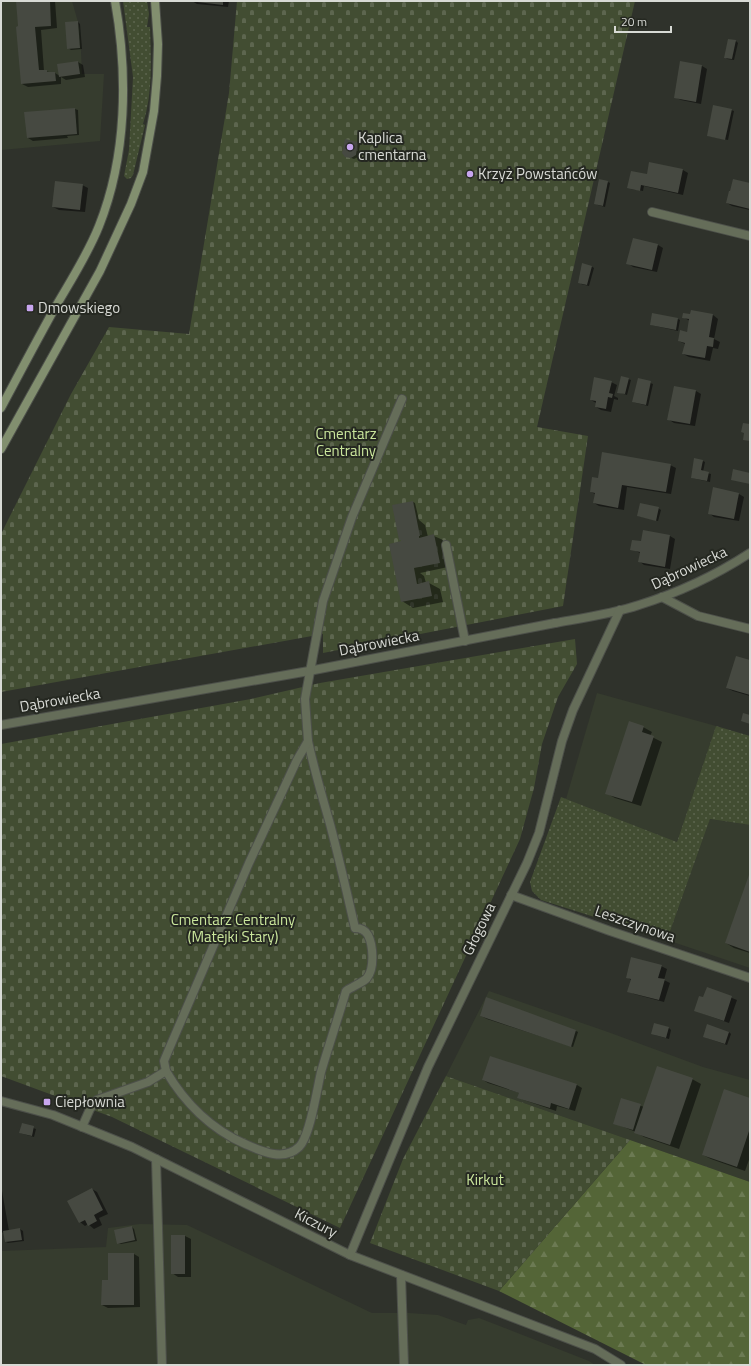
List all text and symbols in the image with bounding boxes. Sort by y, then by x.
scale bar [615,8,671,34]
text: 20 m [621,12,647,31]
place label: Kaplica cmentarna [358,126,427,166]
marker: Kaplica cmentarna [345,142,355,152]
place label: Krzyż Powstańców [478,162,597,185]
marker: Krzyż Powstańców [465,169,475,179]
place label: Dmowskiego [38,296,120,319]
marker: Dmowskiego [25,303,35,313]
park label: Cmentarz Centralny [315,422,377,462]
street label: Dąbrowiecka [647,540,731,595]
street label: Dąbrowiecka [337,623,422,662]
street label: Dąbrowiecka [18,681,102,718]
street label: Głogowa [456,898,501,959]
street label: Leszczynowa [592,899,679,948]
park label: Cmentarz Centralny (Matejki Stary) [171,908,295,948]
place label: Ciepłownia [55,1090,125,1113]
marker: Ciepłownia [42,1097,52,1107]
park label: Kirkut [466,1168,504,1191]
street label: Kiczury [291,1202,342,1243]

